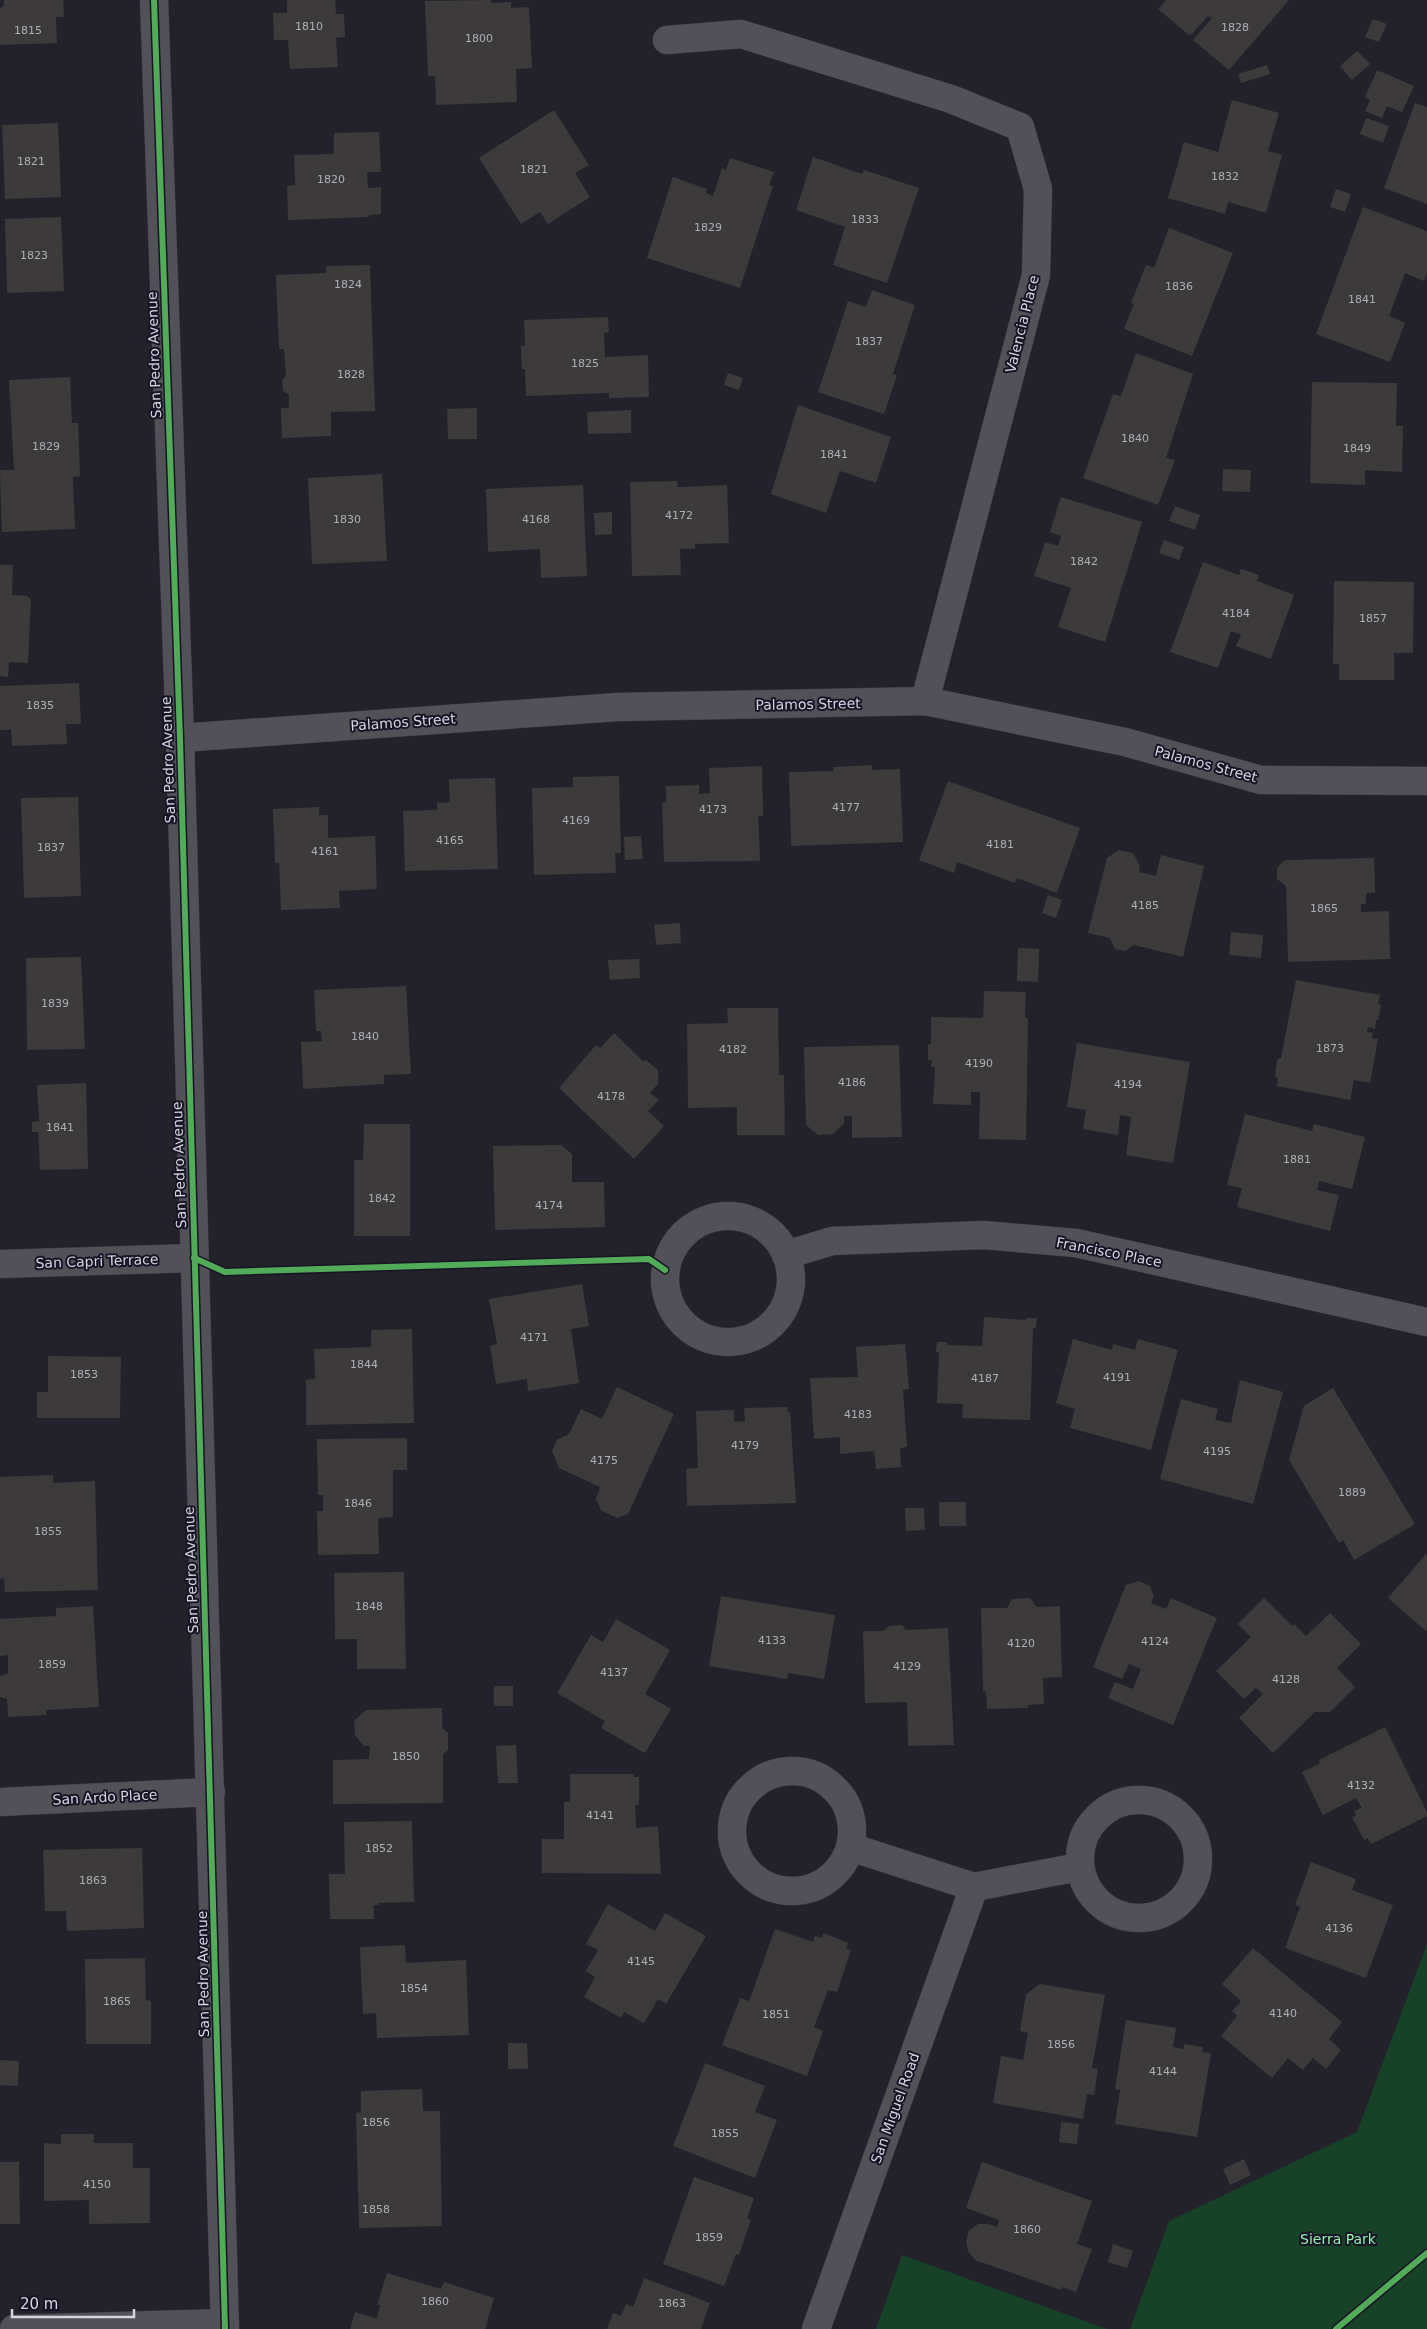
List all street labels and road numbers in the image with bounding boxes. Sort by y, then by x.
street label: Valencia Place [1002,273,1042,375]
street label: San Pedro Avenue [144,291,164,419]
street label: Palamos Street [755,695,861,713]
street label: San Pedro Avenue [158,696,178,824]
street label: Palamos Street [350,710,457,734]
street label: Palamos Street [1153,743,1259,785]
street label: San Pedro Avenue [169,1101,189,1229]
street label: Francisco Place [1055,1234,1163,1270]
street label: San Capri Terrace [35,1251,159,1271]
street label: San Pedro Avenue [181,1506,201,1634]
street label: San Ardo Place [52,1786,158,1808]
street label: San Pedro Avenue [194,1911,212,2037]
street label: San Miguel Road [868,2050,922,2166]

